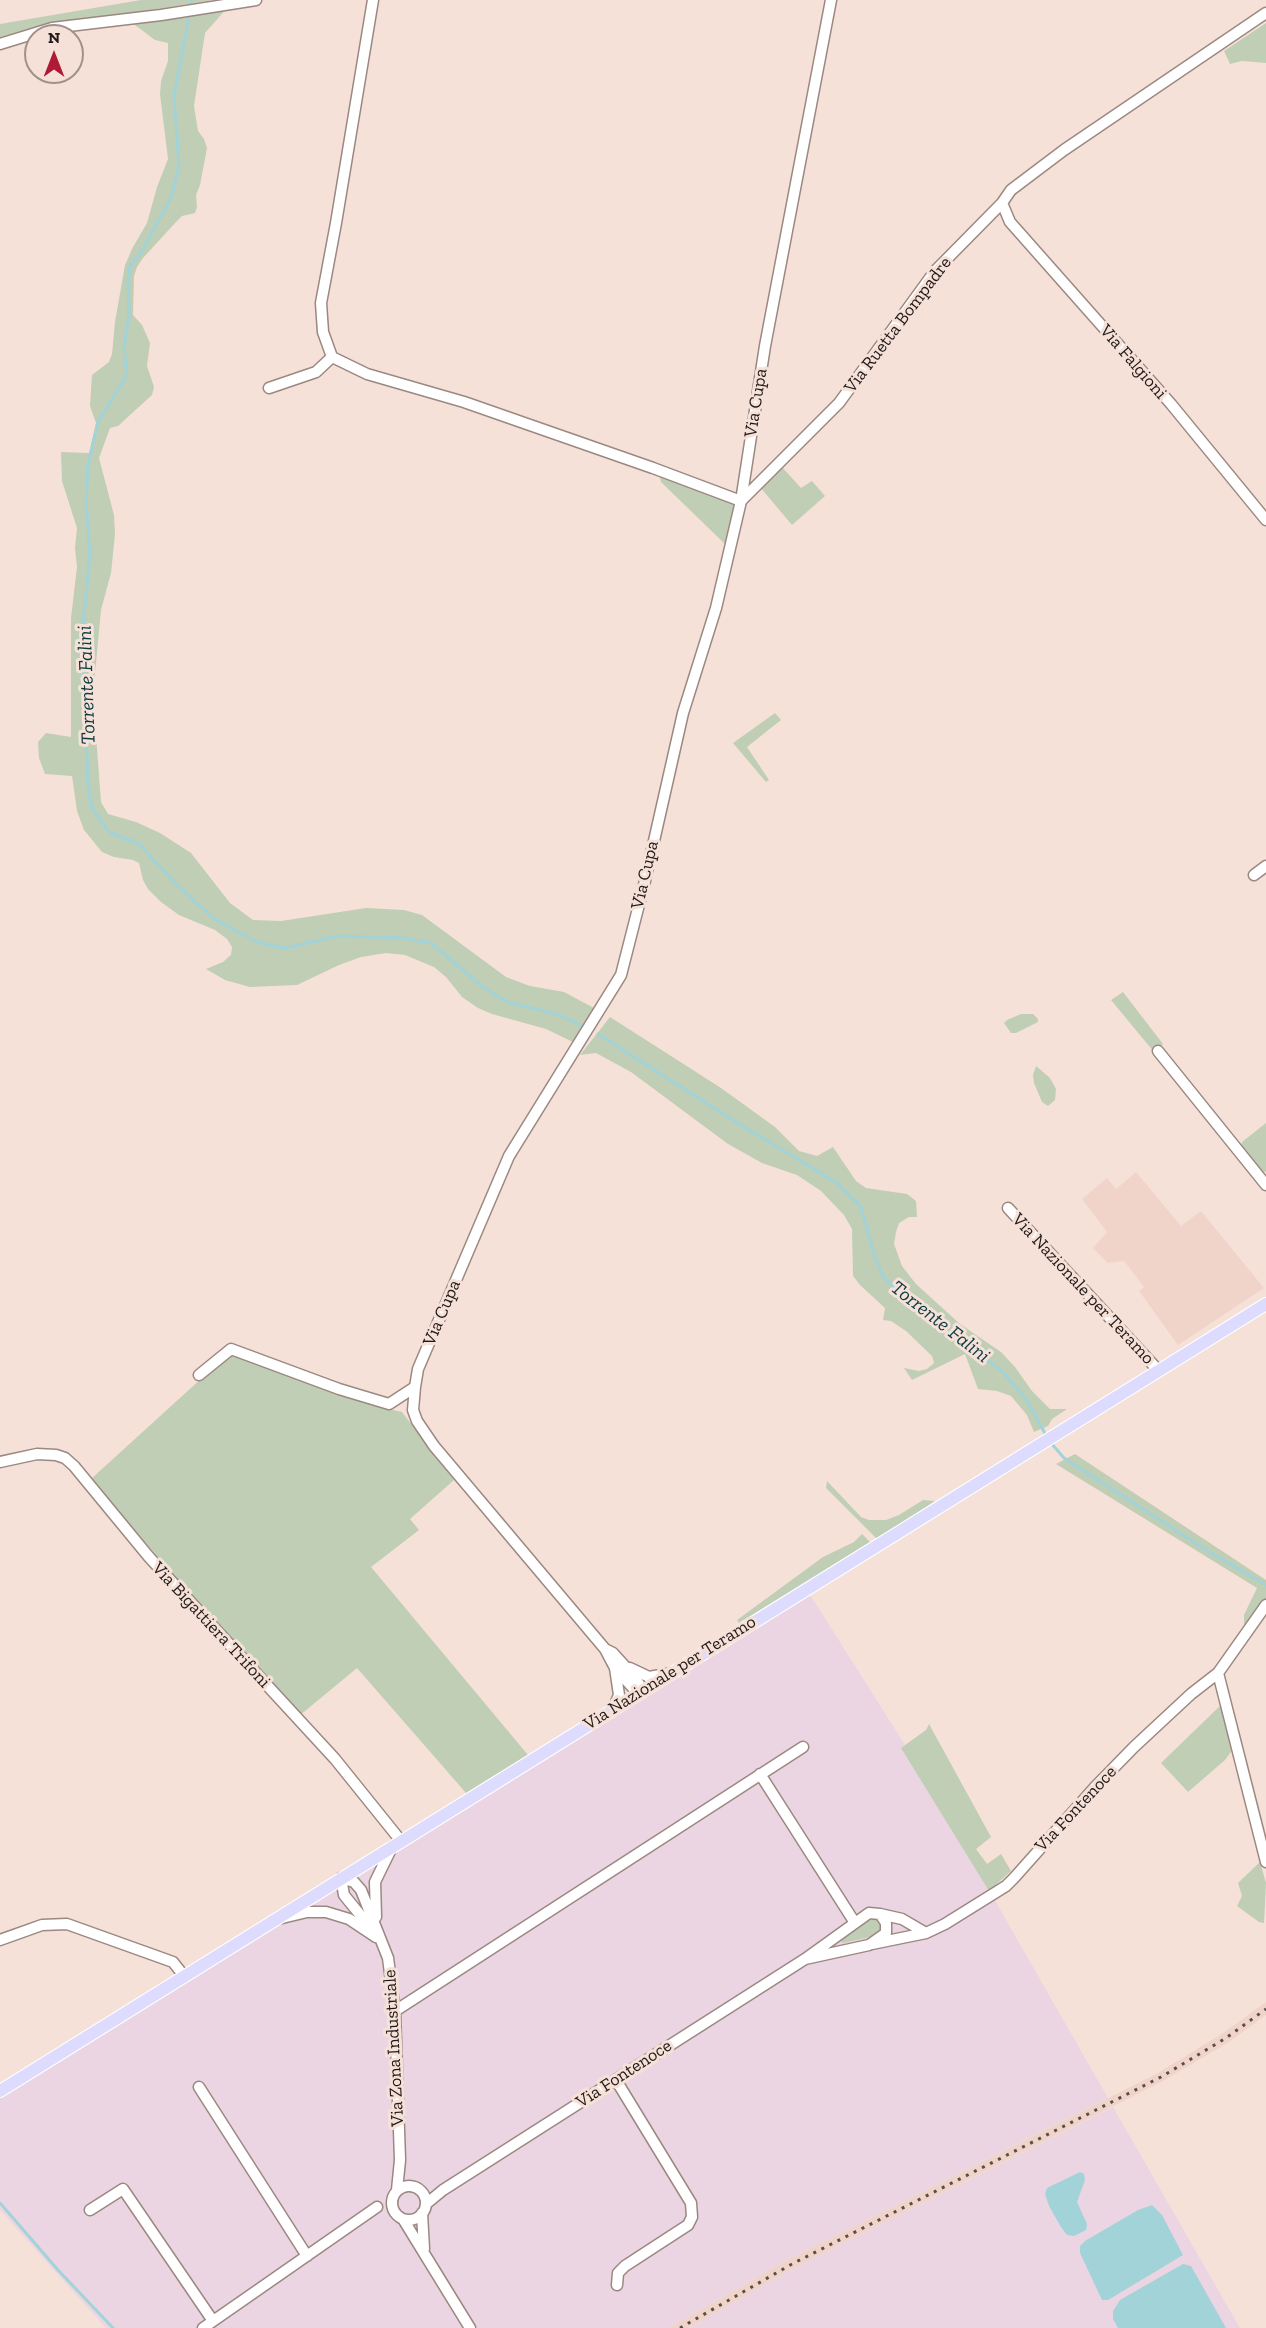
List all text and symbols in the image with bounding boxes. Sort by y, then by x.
north arrow [24,24,84,84]
text: N [48,28,60,47]
street label: Via Ruetta Bompadre [840,253,956,397]
street label: Via Falgioni [1095,320,1171,404]
street label: Via Cupa [740,367,772,439]
water label: Torrente Falini [73,625,101,745]
street label: Via Cupa [627,839,663,911]
street label: Via Nazionale per Teramo [1007,1209,1159,1369]
water label: Torrente Falini [886,1276,994,1368]
street label: Via Cupa [418,1277,466,1349]
street label: Via Bigattiera Trifoni [147,1557,275,1693]
street label: Via Nazionale per Teramo [580,1611,760,1735]
street label: Via Fontenoce [1031,1761,1121,1857]
street label: Via Zona Industriale [379,1969,409,2127]
street label: Via Fontenoce [572,2035,676,2113]

